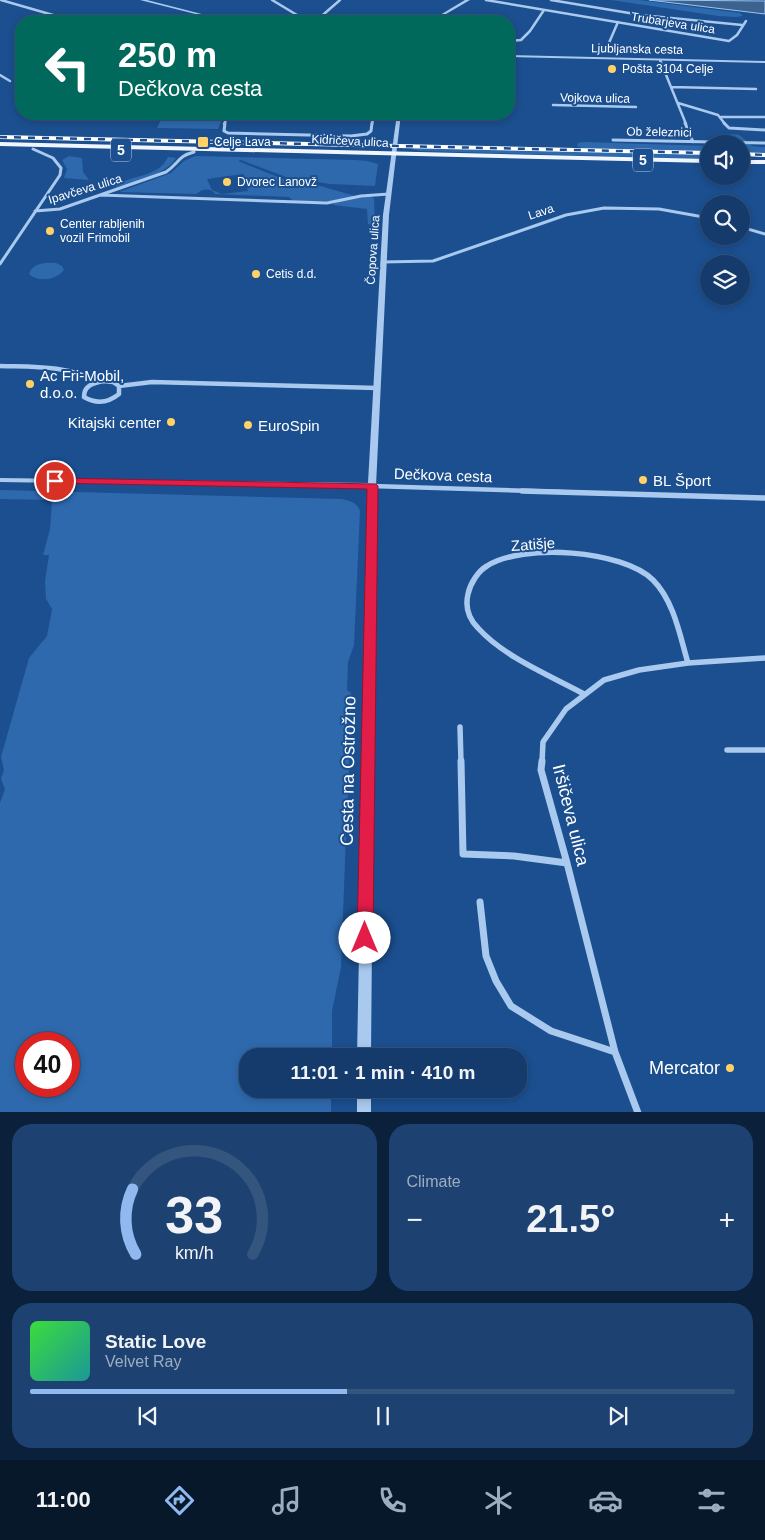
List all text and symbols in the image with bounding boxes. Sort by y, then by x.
street label: Trubarjeva ulica [630,9,716,37]
icon: left [35,35,100,100]
text: 250 m [118,35,217,74]
street label: Ljubljanska cesta [591,41,683,57]
place label: Pošta 3104 Celje [622,62,714,76]
marker: Pošta 3104 Celje [606,63,618,75]
text: Dečkova cesta [118,76,262,101]
street label: Vojkova ulica [560,90,630,106]
street label: Ob železnici [626,124,692,140]
street label: Kidričeva ulica [311,132,389,150]
marker: Celje Lava [196,135,210,149]
place label: Celje Lava [214,135,271,149]
map controls [700,135,750,305]
button: sound [700,135,750,185]
road number: 5 [111,138,131,162]
road number: 5 [633,148,653,172]
street label: Ipavčeva ulica [47,171,124,207]
place label: Dvorec Lanovž [237,175,317,189]
marker: Dvorec Lanovž [221,176,233,188]
button: search [700,195,750,245]
street label: Lava [526,201,556,223]
street label: Čopova ulica [363,215,382,285]
place label: Center rabljenih vozil Frimobil [60,217,145,245]
marker: Center rabljenih vozil Frimobil [44,225,56,237]
button: layers [700,255,750,305]
place label: Cetis d.d. [266,267,317,281]
marker: Cetis d.d. [250,268,262,280]
place label: Ac Fri-Mobil, d.o.o. [40,367,124,401]
marker: Ac Fri-Mobil, d.o.o. [24,378,36,390]
place label: Kitajski center [68,414,161,431]
marker: Kitajski center [165,416,177,428]
place label: EuroSpin [258,417,320,434]
marker: EuroSpin [242,419,254,431]
pin [34,460,76,502]
street label: Dečkova cesta [394,465,493,485]
icon: arrive [41,467,69,495]
place label: BL Šport [653,472,712,489]
marker: BL Šport [637,474,649,486]
street label: Zatišje [510,534,556,554]
street label: Cesta na Ostrožno [337,696,359,846]
street label: Iršičeva ulica [549,762,594,869]
position arrow [338,911,390,963]
speed limit sign: 40 [15,1032,80,1097]
place label: Mercator [649,1058,720,1078]
text: 11:01 · 1 min · 410 m [291,1062,475,1083]
marker: Mercator [724,1062,736,1074]
text: Climate [407,1173,461,1190]
text: 33 [165,1186,223,1244]
text: 21.5° [526,1198,615,1240]
text: − [407,1204,423,1235]
text: + [719,1204,735,1235]
text: km/h [175,1243,214,1263]
text: Static Love [105,1331,206,1352]
text: Velvet Ray [105,1353,181,1370]
icon: previous [134,1402,162,1430]
icon: pause [369,1402,397,1430]
icon: next [604,1402,632,1430]
icon: directions [162,1483,197,1518]
icon: music [269,1483,304,1518]
icon: phone [375,1483,410,1518]
icon: climate [481,1483,516,1518]
icon: car [588,1483,623,1518]
icon: filters [694,1483,729,1518]
text: 11:00 [36,1487,91,1512]

